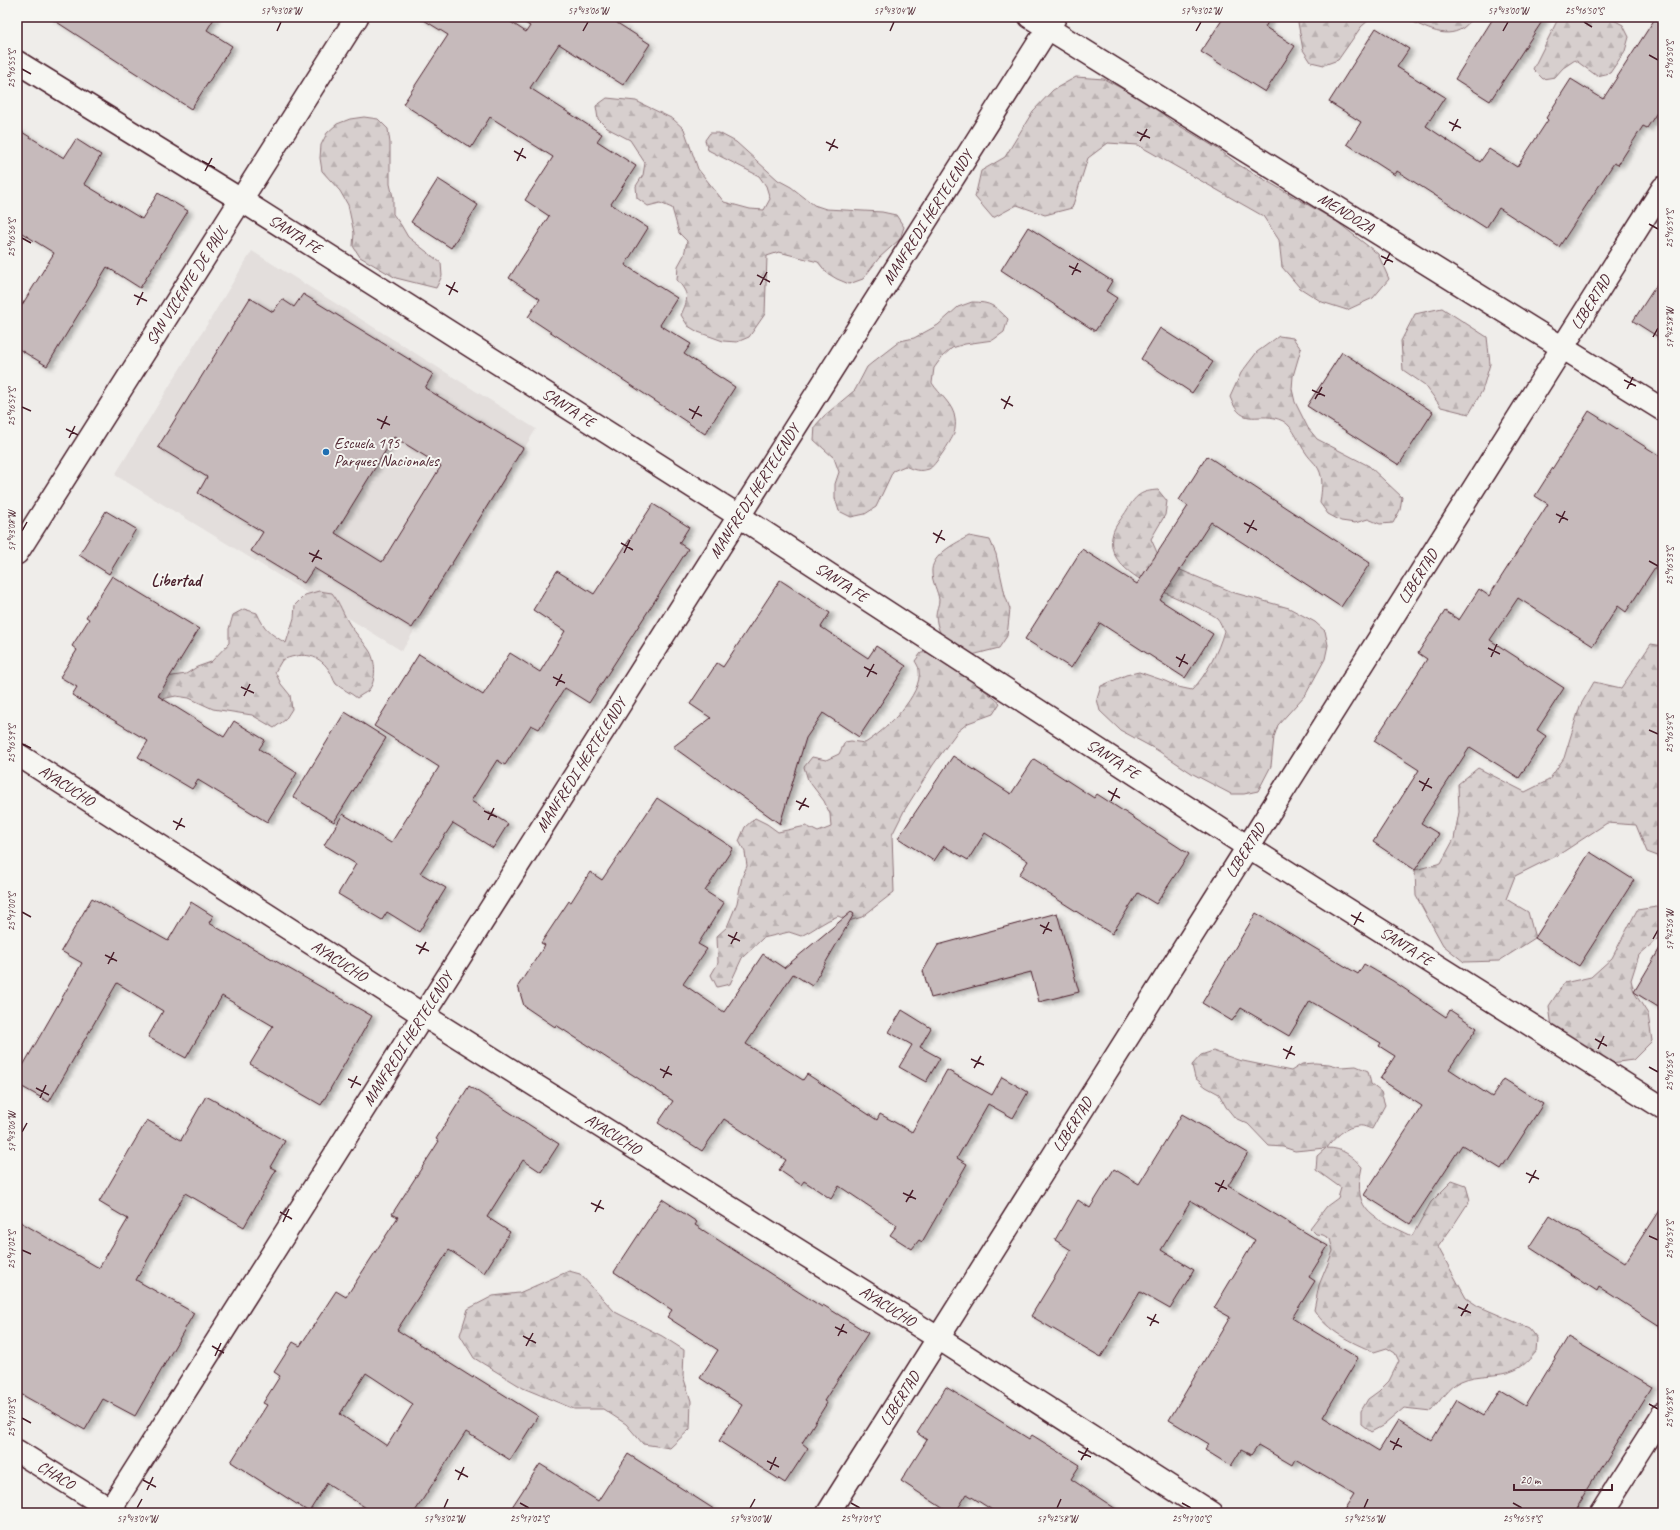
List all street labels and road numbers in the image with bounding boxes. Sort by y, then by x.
street label: MANFREDI HERTELENDY [878,145,979,288]
street label: MENDOZA [1314,188,1378,239]
street label: SANTA FE [265,210,327,260]
street label: SAN VICENTE DE PAUL [142,222,232,349]
street label: LIBERTAD [1566,270,1616,333]
street label: SANTA FE [538,384,601,433]
street label: MANFREDI HERTELENDY [705,419,806,562]
street label: LIBERTAD [1394,544,1444,607]
street label: SANTA FE [811,558,873,608]
street label: MANFREDI HERTELENDY [532,693,632,836]
street label: SANTA FE [1083,735,1145,785]
street label: AYACUCHO [35,761,100,812]
street label: LIBERTAD [1221,818,1271,881]
street label: SANTA FE [1376,922,1438,972]
street label: AYACUCHO [308,936,372,987]
street label: MANFREDI HERTELENDY [358,967,459,1110]
street label: LIBERTAD [1048,1092,1098,1156]
street label: AYACUCHO [581,1109,646,1160]
street label: AYACUCHO [856,1281,921,1332]
street label: LIBERTAD [875,1366,925,1430]
street label: CHACO [34,1456,80,1496]

